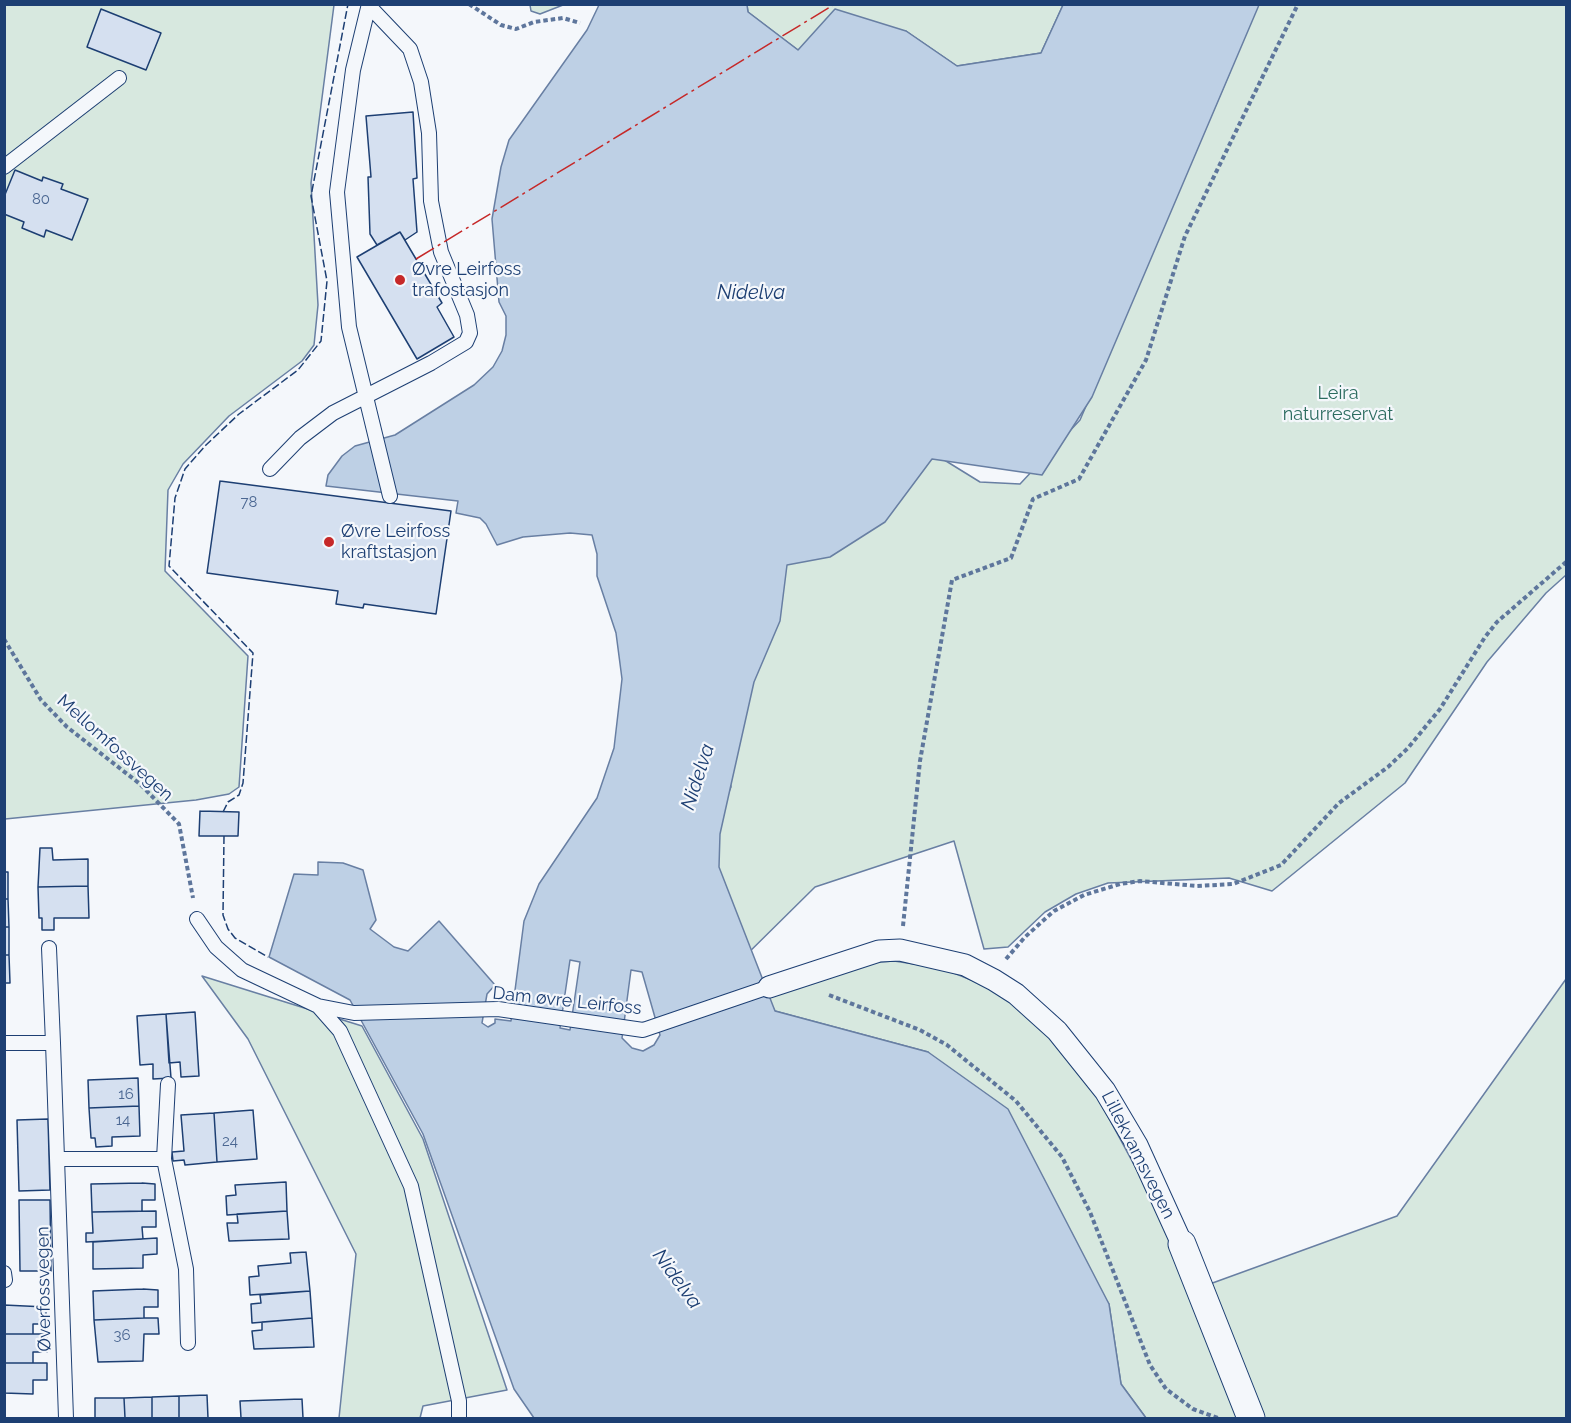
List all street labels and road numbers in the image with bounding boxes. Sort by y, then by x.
street label: Mellomfossvegen [53,690,177,806]
street label: Dam øvre Leirfoss [491,982,643,1020]
street label: Lillekvamsvegen [1096,1087,1180,1223]
street label: Øverfossvegen [32,1226,56,1352]

